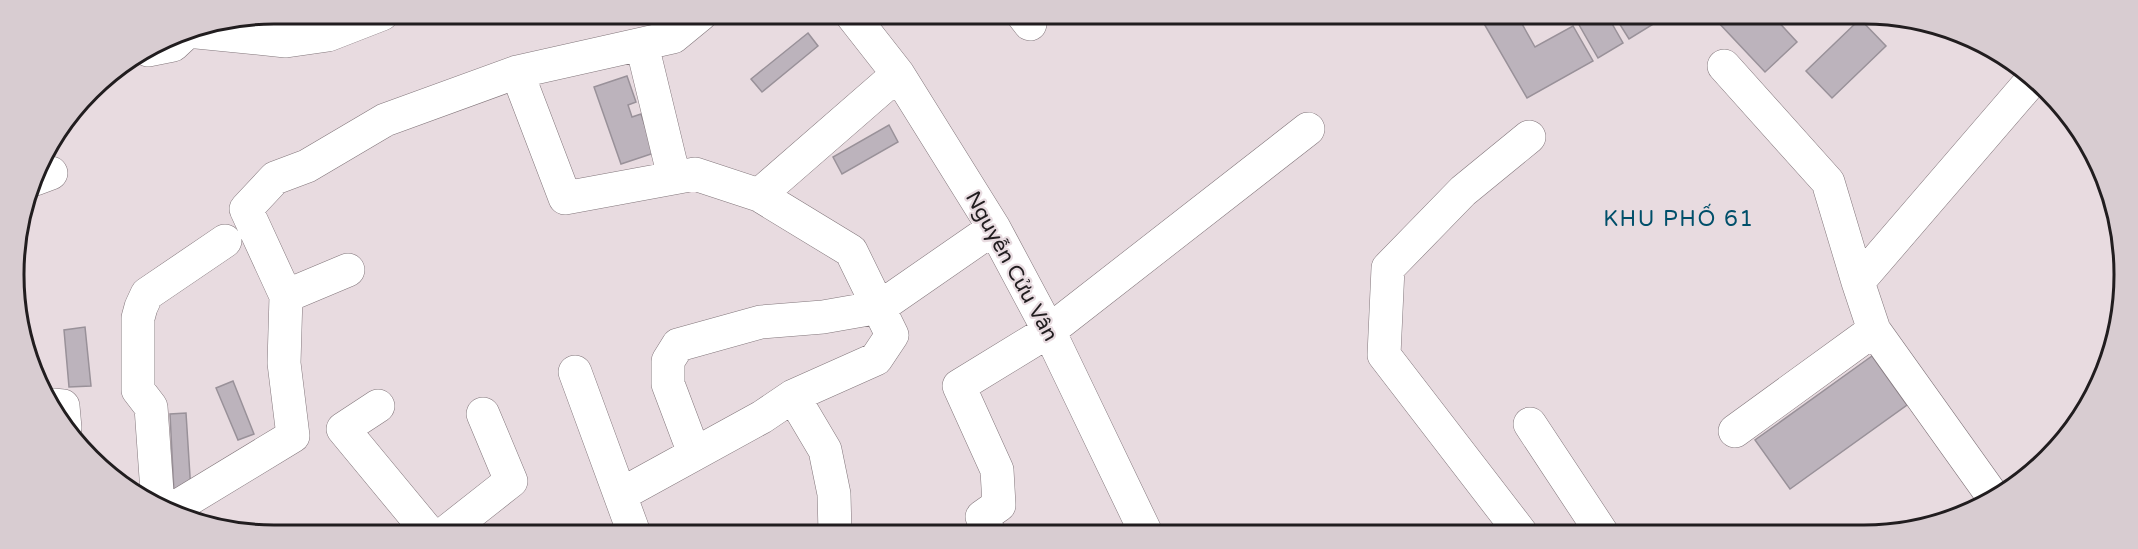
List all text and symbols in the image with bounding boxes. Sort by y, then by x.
street label: Nguyễn Cửu Vân [960,187,1063,346]
district label: KHU PHỐ 61 [1603,203,1755,232]

